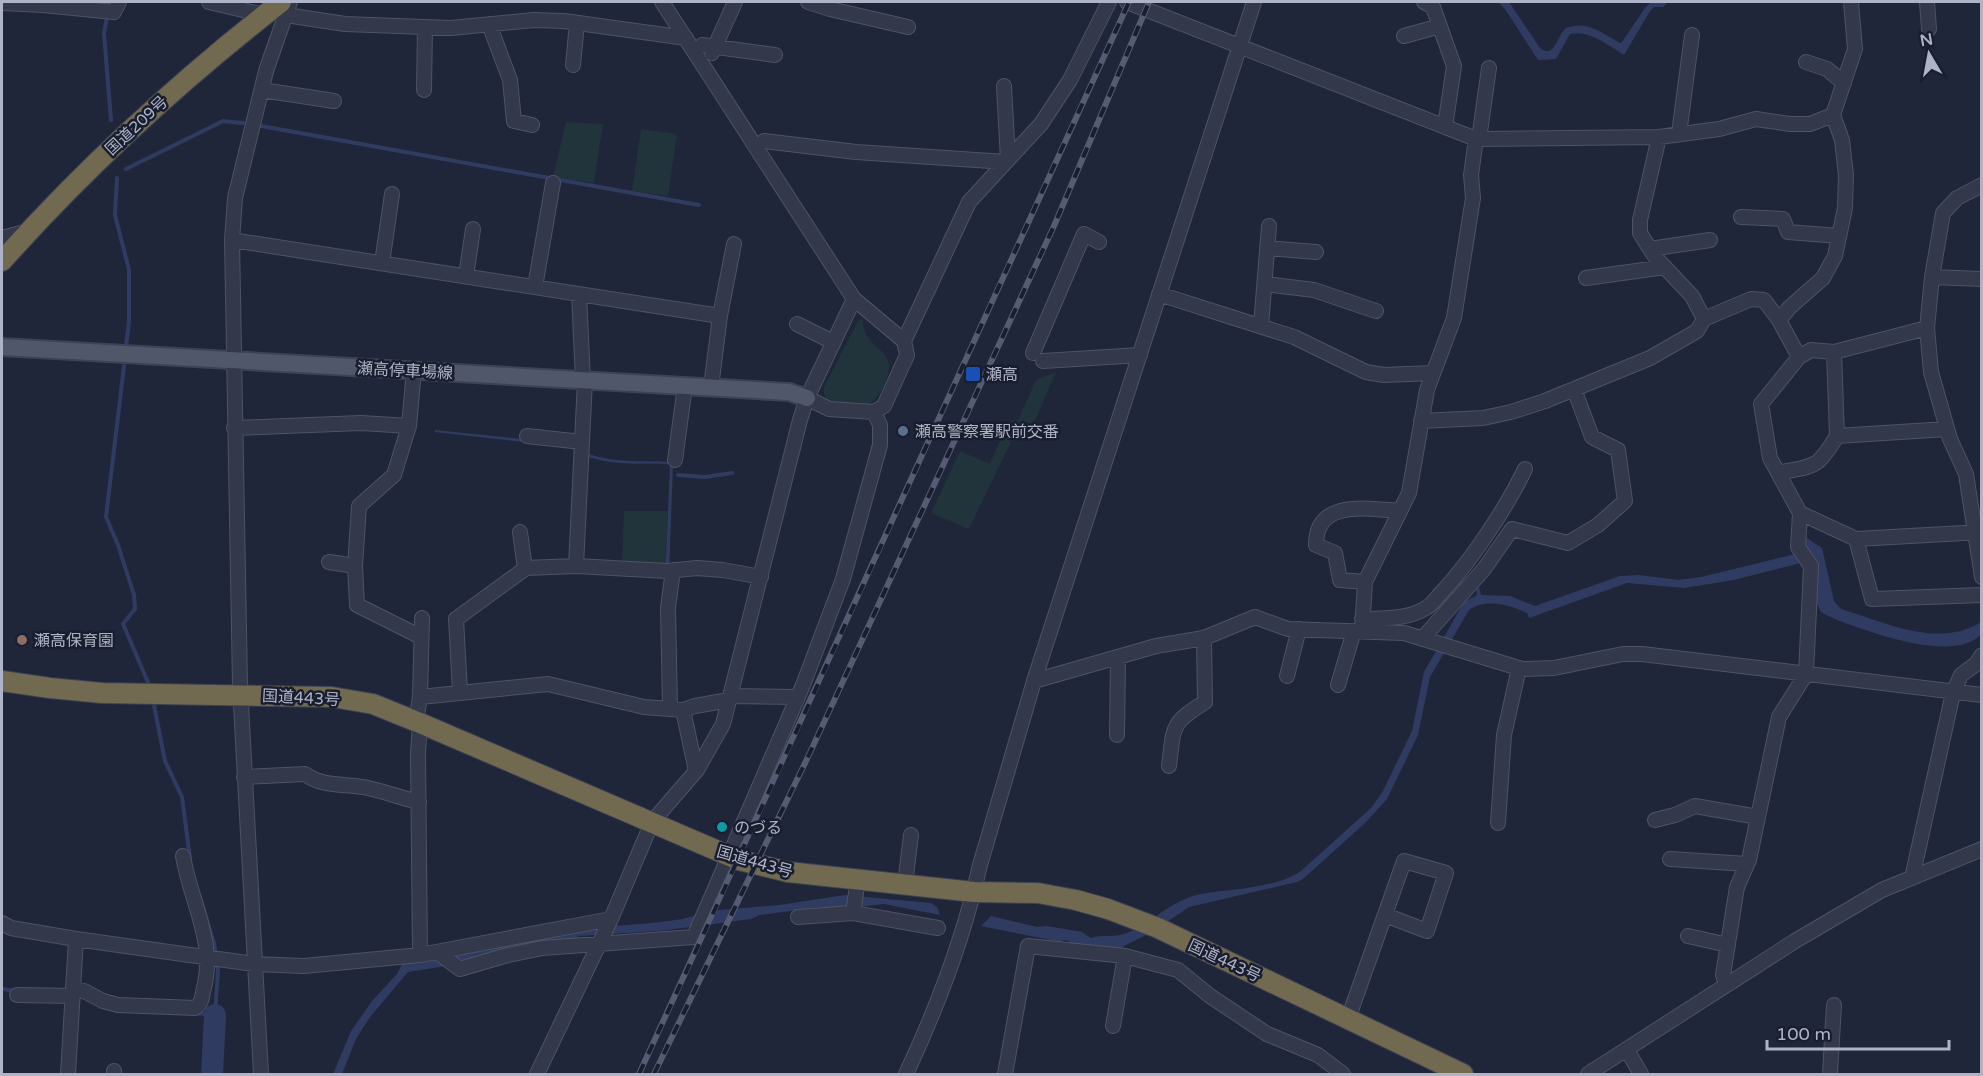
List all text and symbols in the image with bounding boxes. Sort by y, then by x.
north arrow [1899,24,1959,84]
text: N [1919,29,1935,51]
street label: 国道209号 [101,92,172,160]
street label: 瀬高停車場線 [356,358,453,383]
marker: 瀬高 [964,365,982,383]
place label: 瀬高 [986,365,1018,385]
place label: 瀬高警察署駅前交番 [915,422,1059,442]
marker: 瀬高警察署駅前交番 [896,424,910,438]
place label: 瀬高保育園 [34,631,114,651]
marker: 瀬高保育園 [15,633,29,647]
street label: 国道443号 [261,686,340,710]
place label: のづる [734,818,782,838]
marker: のづる [715,820,729,834]
street label: 国道443号 [714,842,795,882]
street label: 国道443号 [1185,935,1264,986]
scale bar [1767,1013,1948,1051]
text: 100 m [1776,1023,1831,1045]

